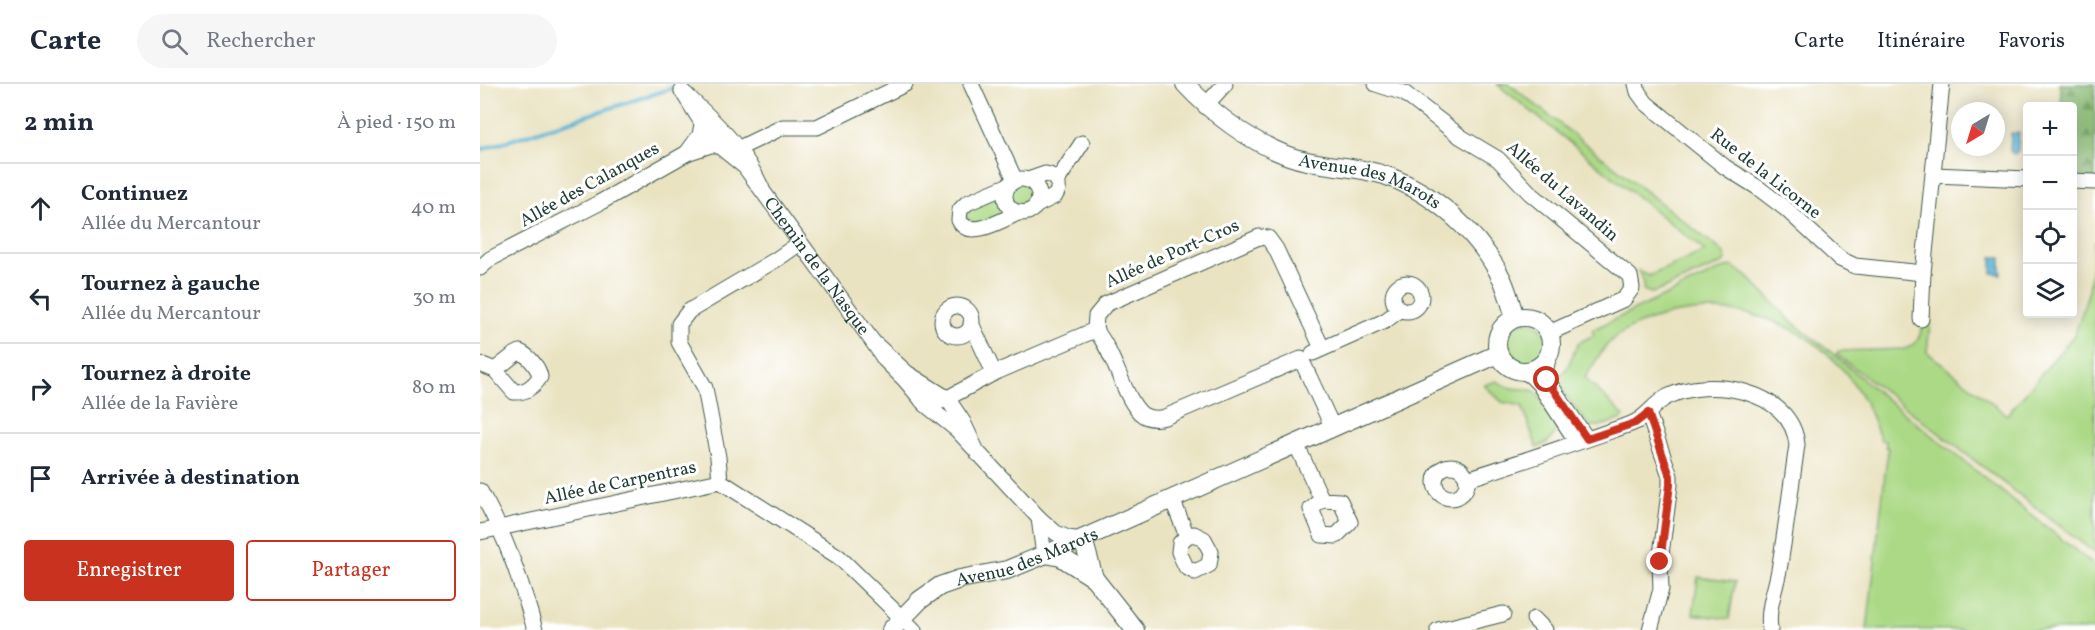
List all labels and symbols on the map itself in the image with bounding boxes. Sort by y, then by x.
north arrow [1951,102,2005,156]
street label: Rue de la Licorne [1704,123,1826,226]
street label: Allée du Lavandin [1500,136,1624,248]
street label: Allée des Calanques [515,137,664,234]
street label: Avenue des Marots [1296,149,1446,216]
street label: Chemin de la Nasque [757,193,875,341]
street label: Allée de Port-Cros [1102,214,1243,295]
route start [1533,366,1559,392]
street label: Allée de Carpentras [542,455,699,512]
street label: Avenue des Marots [954,522,1103,594]
route end [1646,548,1672,574]

